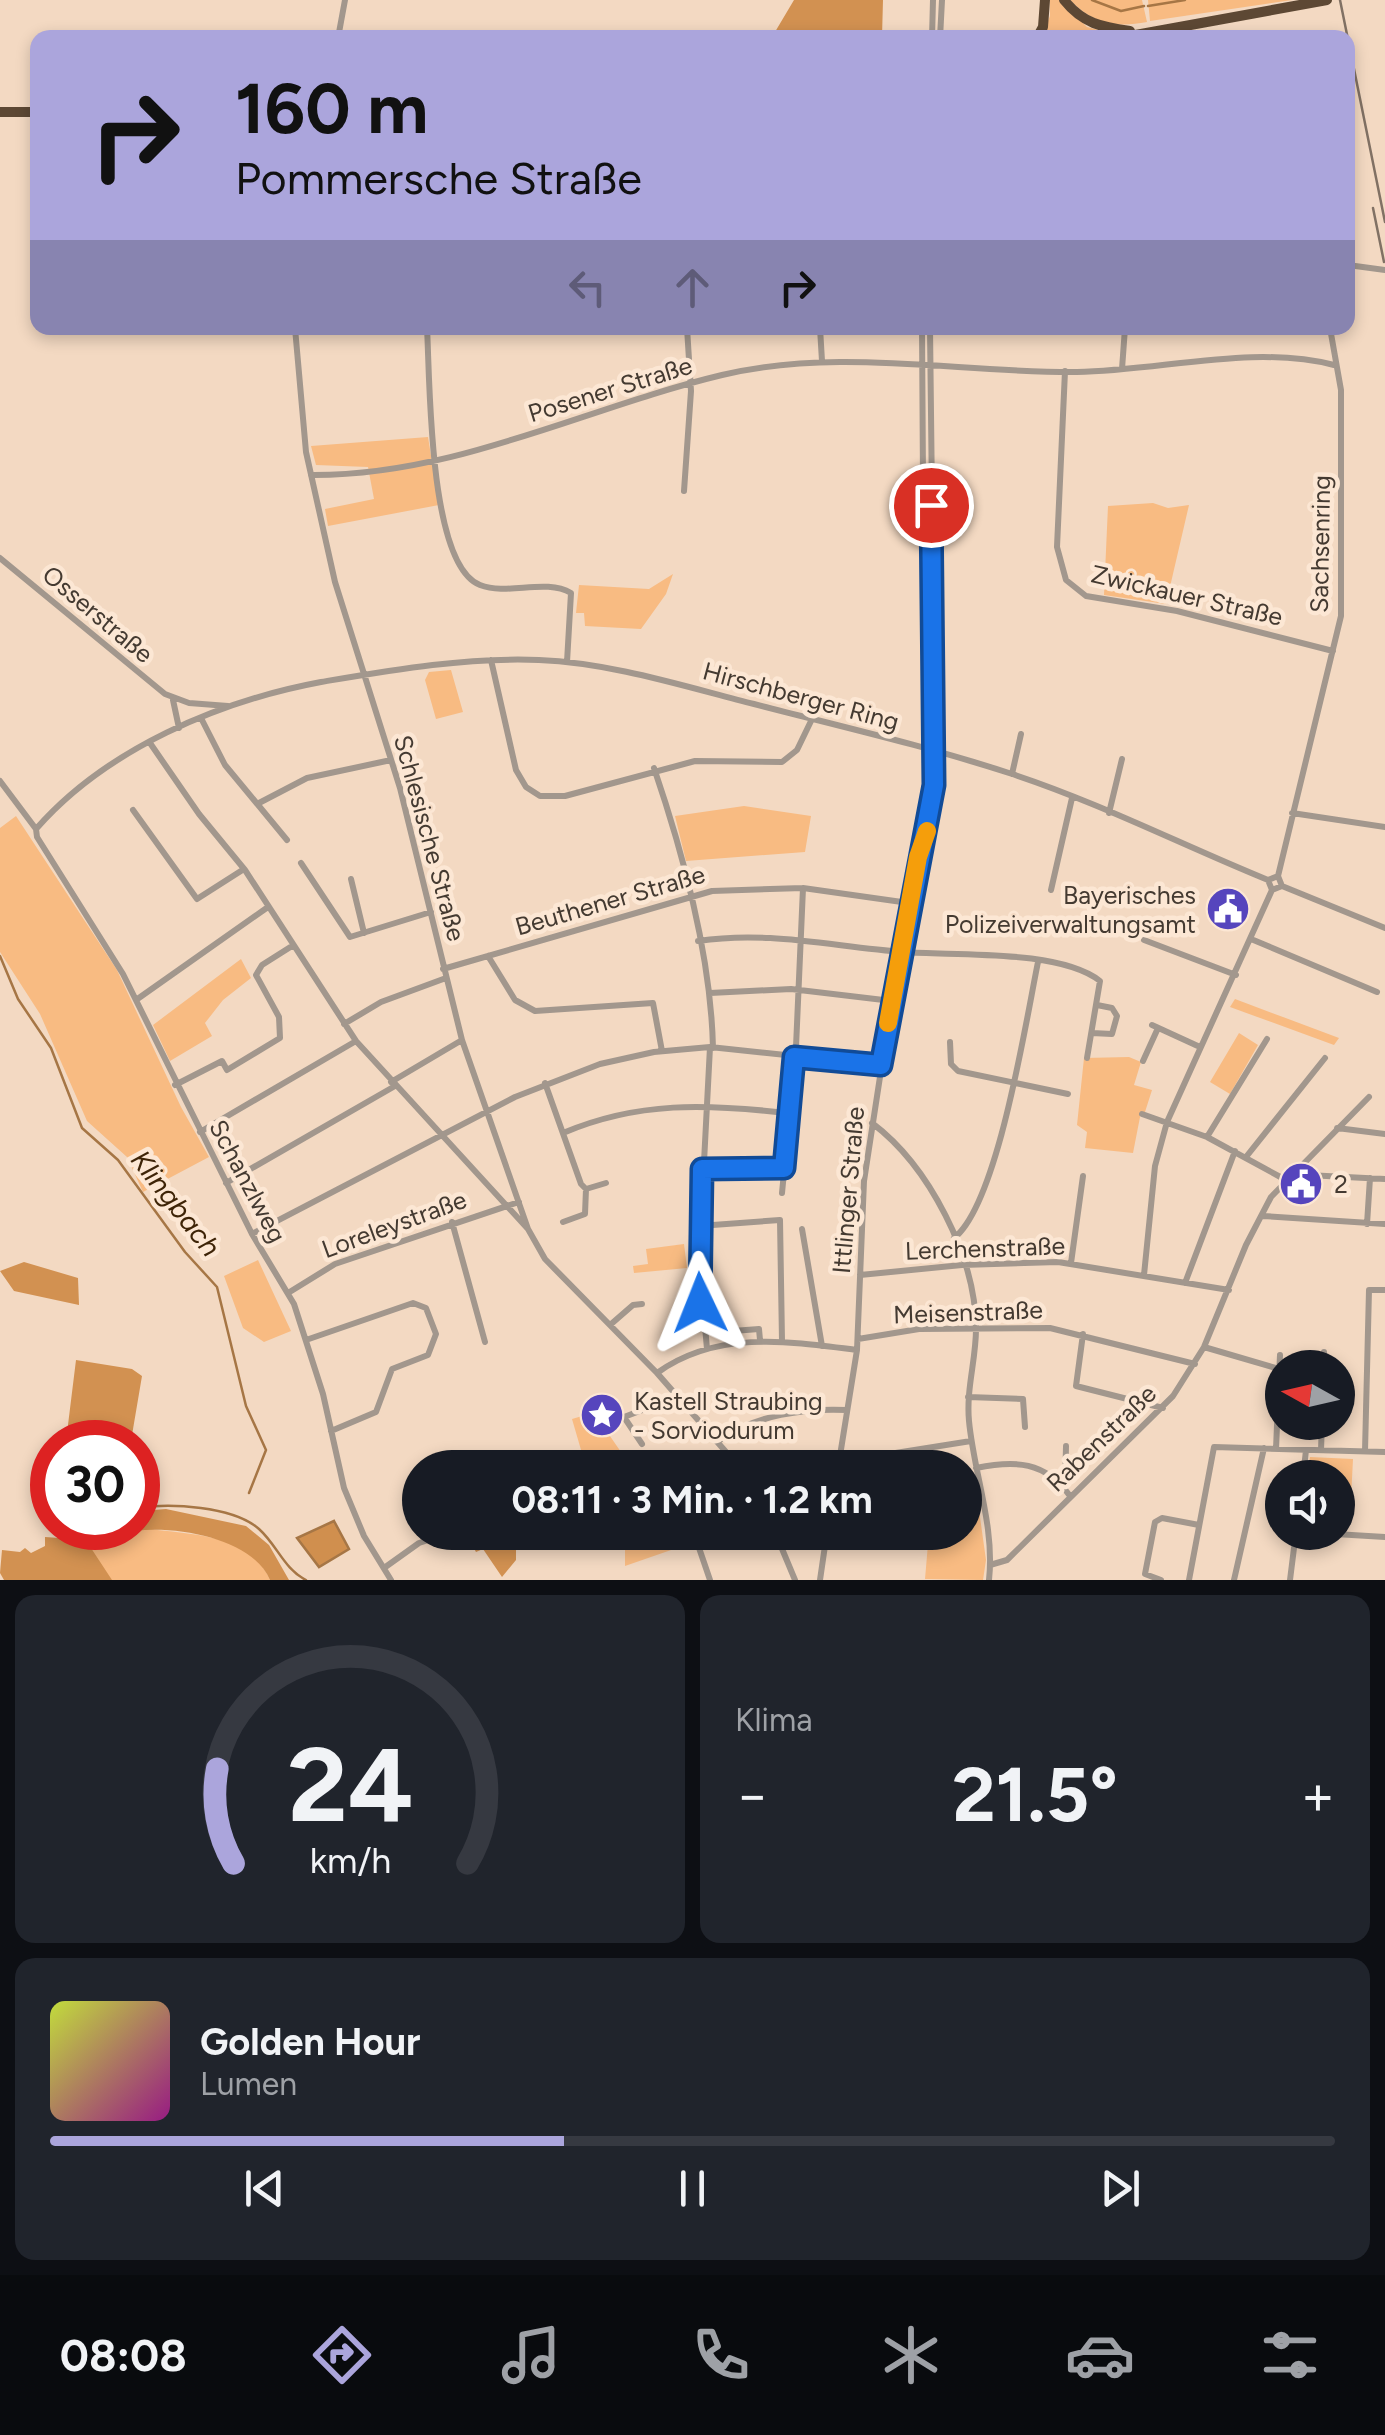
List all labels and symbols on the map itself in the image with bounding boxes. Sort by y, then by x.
street label: Posener Straße [524,350,696,428]
pin [889,463,974,548]
street label: Sachsenring [1304,475,1336,613]
street label: Zwickauer Straße [1088,558,1286,632]
street label: Osserstraße [37,559,159,669]
street label: Hirschberger Ring [700,655,902,737]
street label: Schlesische Straße [388,732,472,944]
street label: Beuthener Straße [512,859,708,941]
place label: Bayerisches Polizeiverwaltungsamt [945,880,1196,939]
public building icon: Bayerisches Polizeiverwaltungsamt [1205,886,1251,932]
street label: Ittlinger Straße [826,1105,870,1275]
street label: Schanzlweg [203,1114,293,1248]
water label: Klingbach [124,1143,228,1263]
public building icon: 2 [1278,1161,1324,1207]
place label: 2 [1334,1169,1348,1199]
street label: Loreleystraße [318,1184,470,1264]
street label: Lerchenstraße [904,1230,1066,1266]
position arrow [648,1251,752,1355]
street label: Meisenstraße [893,1294,1043,1330]
north arrow [1265,1350,1355,1440]
street label: Rabenstraße [1040,1378,1162,1498]
place label: Kastell Straubing - Sorviodurum [634,1386,823,1445]
place icon: Kastell Straubing - Sorviodurum [579,1392,625,1438]
speed limit sign: 30 [30,1420,160,1550]

